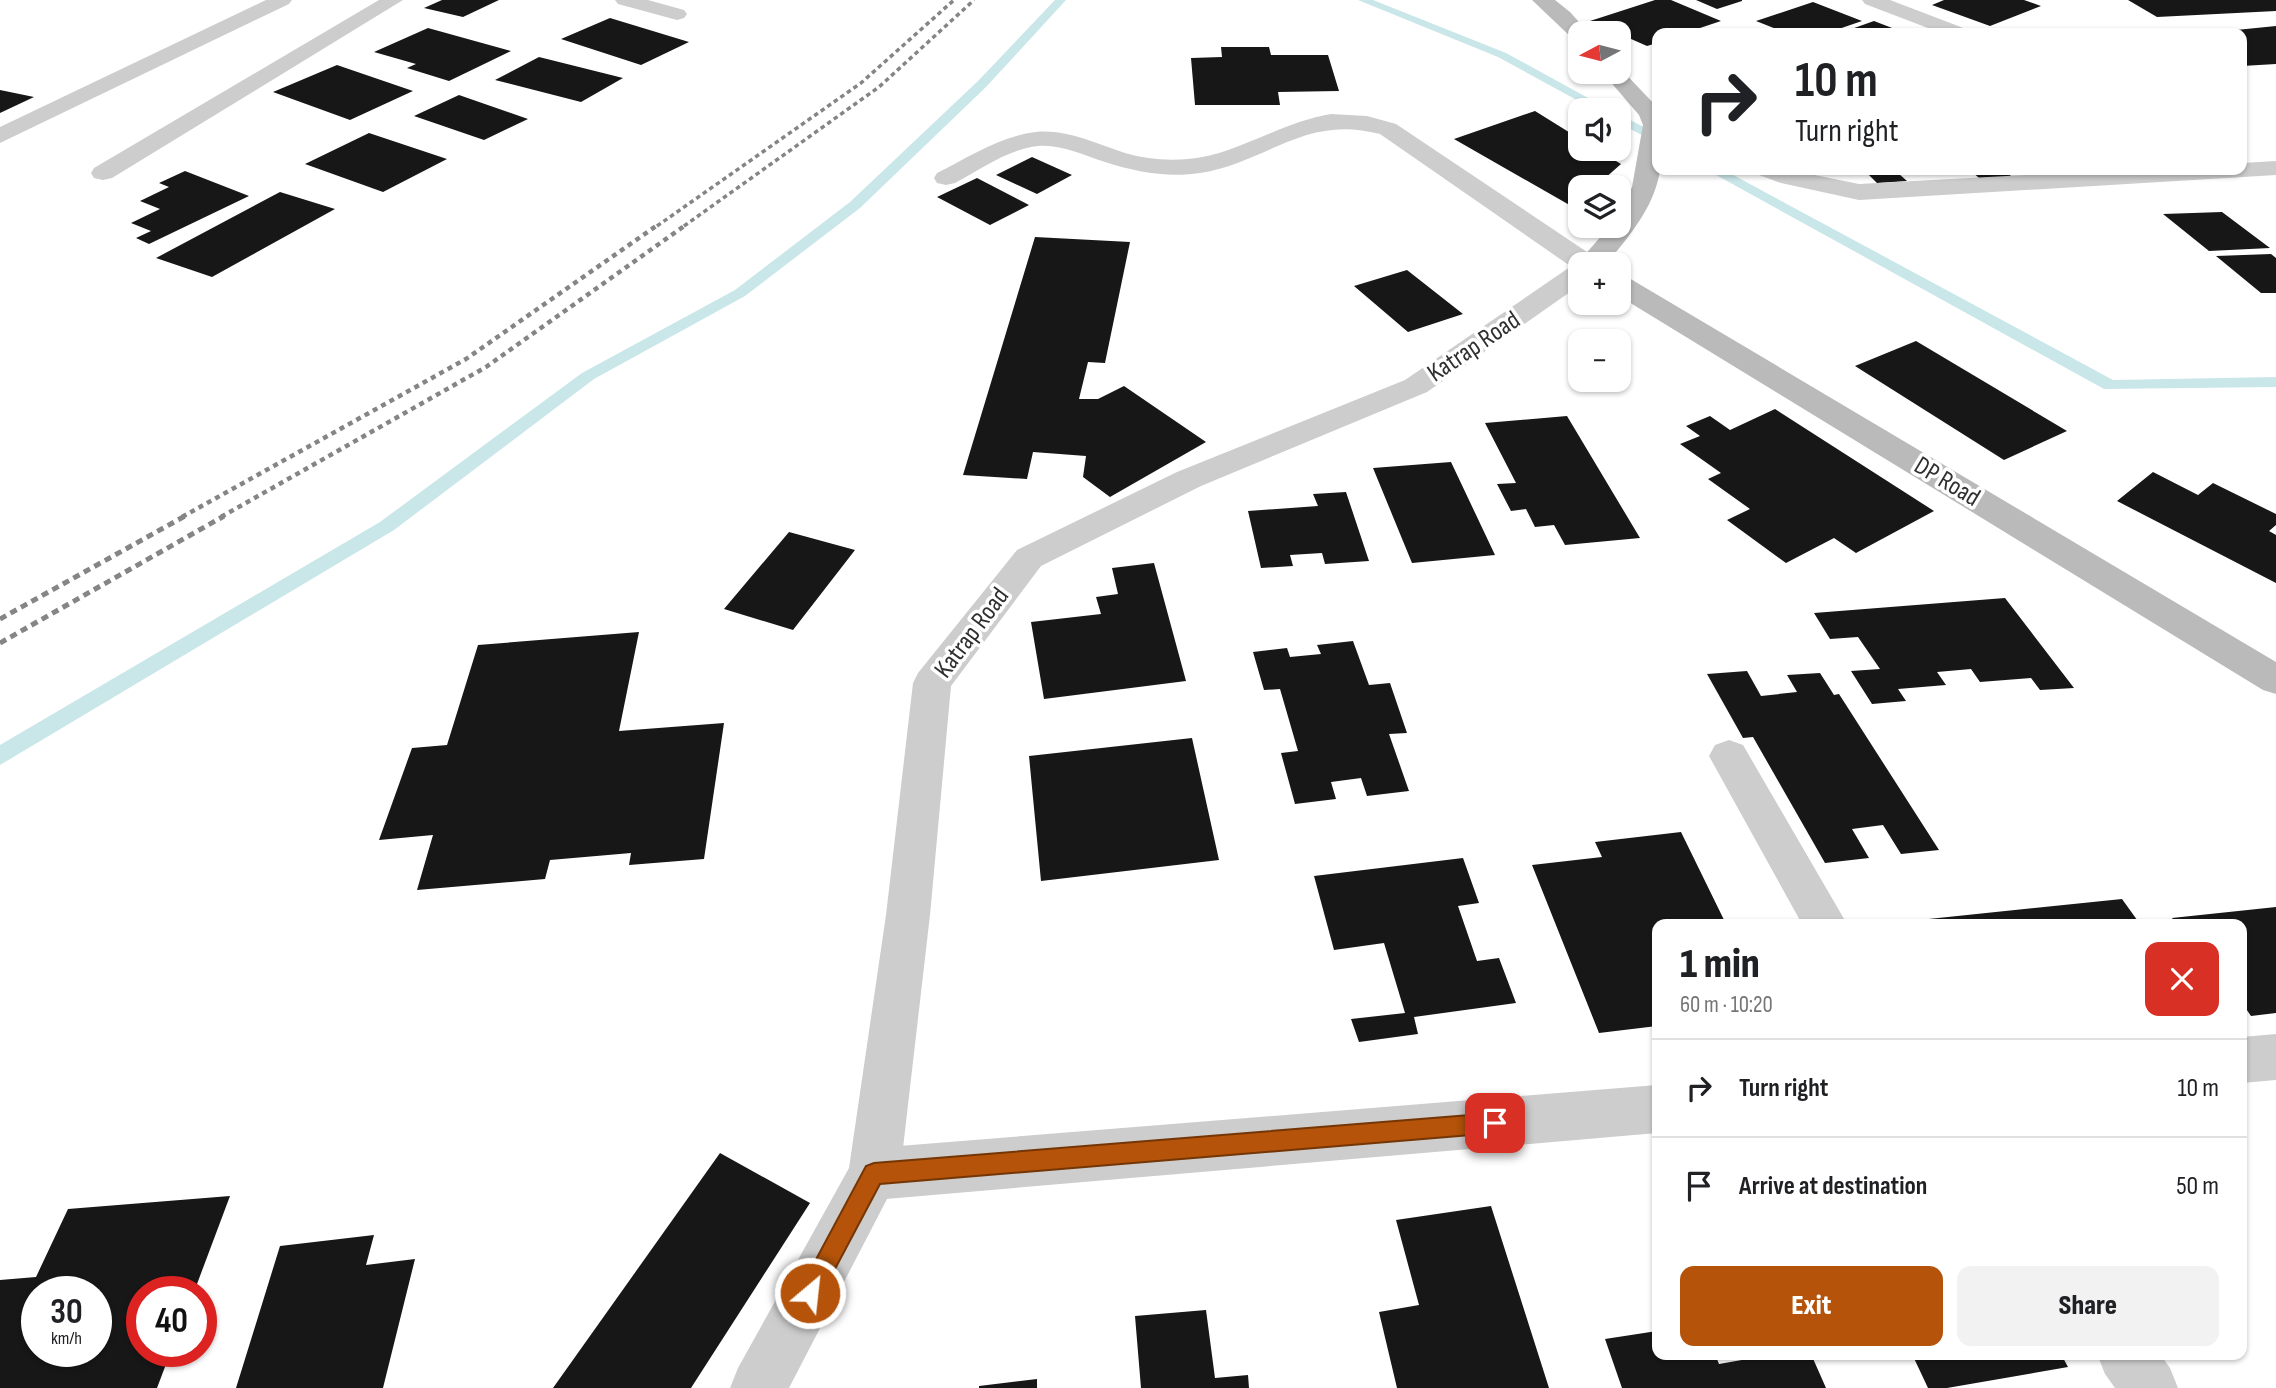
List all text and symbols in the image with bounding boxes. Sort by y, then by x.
north arrow [1568,21,1631,84]
map controls [1568,21,1631,392]
text: 10 m [1795,52,1878,111]
icon: right [1680,56,1771,147]
button: sound [1568,98,1631,161]
text: Turn right [1795,112,1899,151]
button: layers [1568,175,1631,238]
button: + [1568,252,1631,315]
street label: Katrap Road [1422,305,1526,389]
button: − [1568,329,1631,392]
street label: DP Road [1908,450,1986,514]
street label: Katrap Road [928,582,1016,684]
text: 1 min [1680,939,1760,990]
button: close [2145,942,2219,1016]
text: 60 m · 10:20 [1680,991,1773,1019]
icon: right [1680,1069,1718,1107]
text: Turn right [1739,1073,1828,1104]
text: 10 m [2177,1073,2219,1104]
pin [1465,1093,1525,1153]
icon: arrive [1476,1104,1514,1142]
icon: arrive [1680,1167,1718,1205]
text: Arrive at destination [1739,1171,1927,1202]
text: 50 m [2176,1171,2219,1202]
position arrow [773,1256,847,1330]
button: Exit [1680,1266,1943,1346]
button: Share [1957,1266,2219,1346]
speed limit sign: 40 [126,1276,217,1367]
text: 30 [50,1291,83,1334]
text: km/h [51,1328,82,1349]

